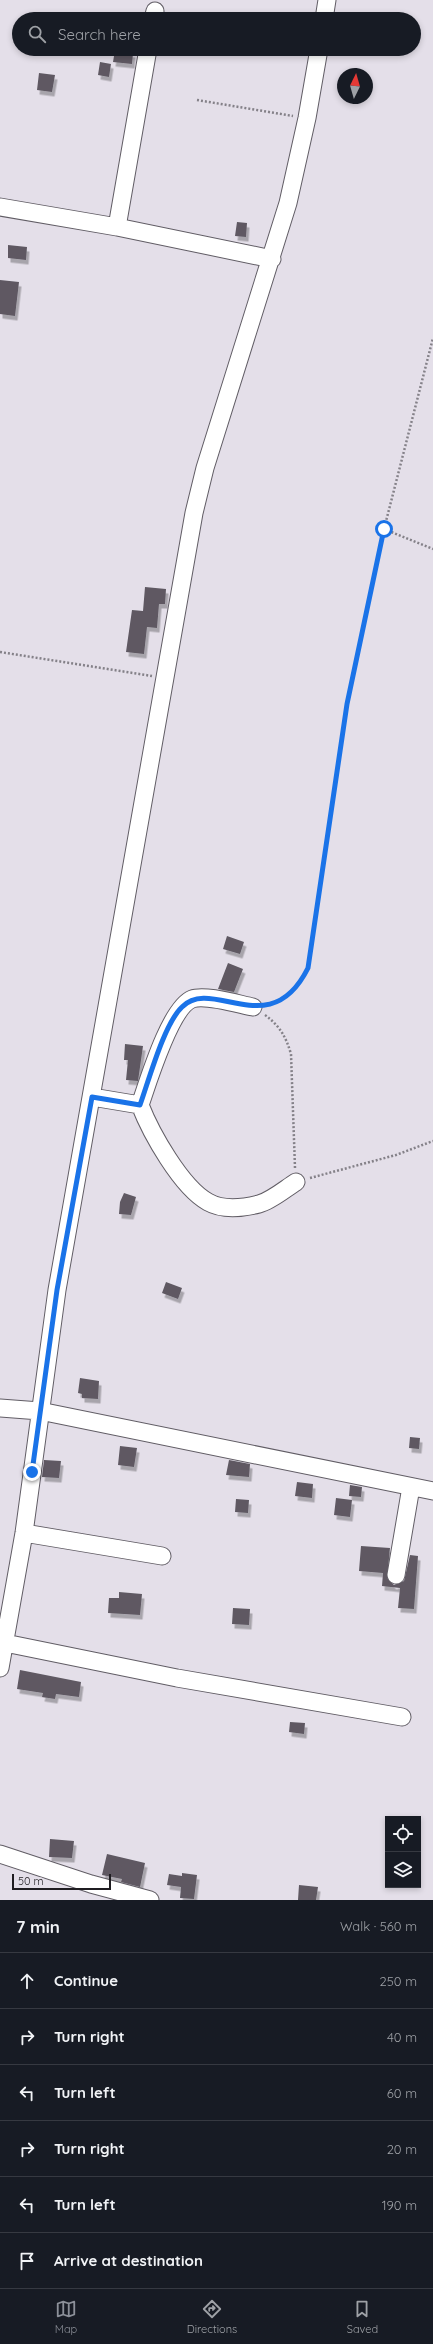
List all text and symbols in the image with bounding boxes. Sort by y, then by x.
search box [12,12,421,56]
icon: search [26,23,48,45]
text: Search here [58,25,141,44]
north arrow [337,68,373,104]
route start [375,520,393,538]
route end [23,1463,41,1481]
map controls [385,1816,421,1888]
button: locate [385,1816,421,1852]
button: layers [385,1852,421,1888]
scale bar [12,1872,111,1891]
text: 50 m [18,1874,44,1888]
text: 7 min [16,1916,60,1937]
text: Walk · 560 m [340,1918,417,1934]
icon: ahead [16,1970,38,1992]
text: Continue [54,1971,118,1990]
text: 250 m [380,1973,417,1989]
icon: right [16,2026,38,2048]
text: Turn right [54,2027,125,2046]
text: 40 m [387,2029,417,2045]
icon: left [16,2082,38,2104]
text: Turn left [54,2083,116,2102]
text: 60 m [387,2085,417,2101]
icon: right [16,2138,38,2160]
text: Turn right [54,2139,125,2158]
text: 20 m [387,2141,417,2157]
icon: left [16,2194,38,2216]
text: Turn left [54,2195,116,2214]
text: 190 m [382,2197,417,2213]
icon: arrive [16,2250,38,2272]
text: Arrive at destination [54,2251,203,2270]
tab: Map [55,2298,77,2336]
tab: Directions [187,2298,237,2336]
tab: Saved [347,2298,378,2336]

